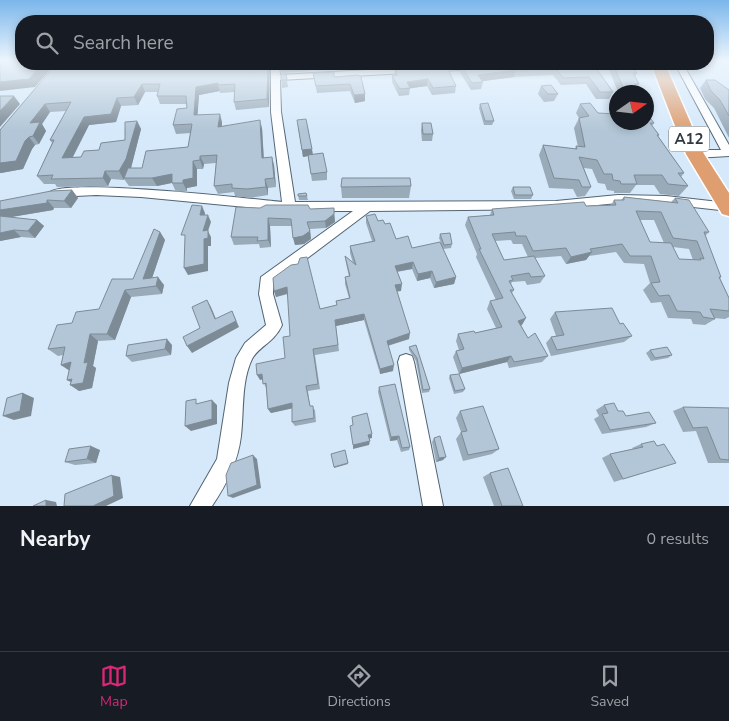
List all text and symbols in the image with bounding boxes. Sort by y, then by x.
search box [15,15,714,70]
icon: search [33,29,61,57]
text: Search here [73,30,174,56]
north arrow [609,85,654,130]
road number: A12 [669,126,709,152]
text: Nearby [20,525,90,553]
text: 0 results [647,528,709,550]
tab: Map [100,662,128,711]
tab: Directions [328,662,391,711]
tab: Saved [590,662,629,711]

